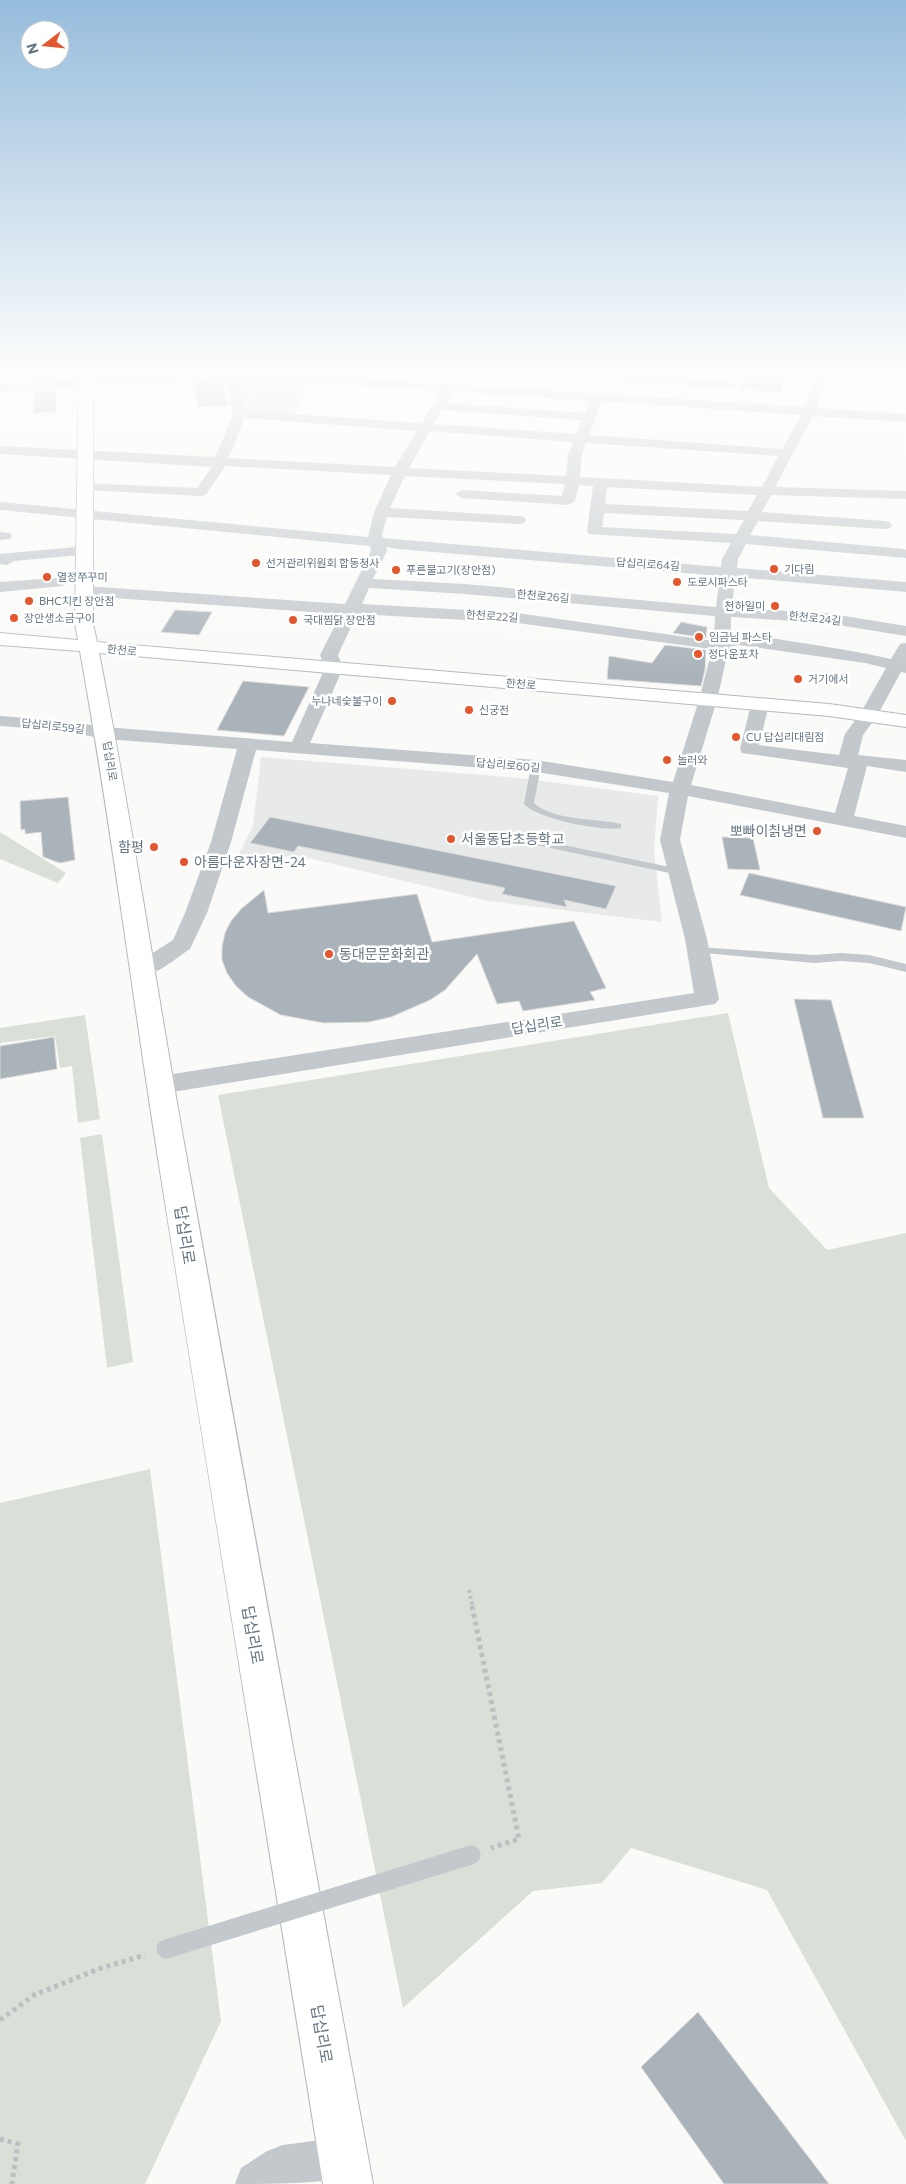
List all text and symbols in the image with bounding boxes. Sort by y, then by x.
north arrow [20,20,70,70]
text: N [22,41,42,56]
street label: 답십리로64길 [616,555,680,572]
place label: 선거관리위원회 합동청사 [266,556,379,569]
marker: 선거관리위원회 합동청사 [250,557,262,569]
place label: 기다림 [784,562,814,575]
place label: 푸른물고기(장안점) [406,563,495,576]
marker: 기다림 [768,563,780,575]
marker: 푸른물고기(장안점) [390,564,402,576]
place label: 열정쭈꾸미 [57,570,108,583]
marker: 열정쭈꾸미 [41,571,53,583]
place label: 도로시파스타 [687,575,748,588]
marker: 도로시파스타 [671,576,683,588]
street label: 한천로26길 [516,587,570,604]
place label: BHC치킨 장안점 [39,594,115,607]
marker: BHC치킨 장안점 [23,595,35,607]
place label: 천하일미 [725,599,765,612]
marker: 천하일미 [769,600,781,612]
street label: 한천로22길 [465,607,519,624]
street label: 한천로24길 [788,608,842,627]
place label: 장안생소금구이 [24,611,95,624]
marker: 장안생소금구이 [8,612,20,624]
place label: 국대찜닭 장안점 [303,613,376,626]
marker: 국대찜닭 장안점 [287,614,299,626]
place label: 임금님 파스타 [709,630,772,643]
marker: 임금님 파스타 [693,631,705,643]
street label: 한천로 [106,641,138,658]
place label: 정다운포차 [708,647,759,660]
marker: 정다운포차 [692,648,704,660]
place label: 거기에서 [808,672,848,685]
marker: 거기에서 [792,673,804,685]
street label: 한천로 [505,676,537,691]
place label: 누나네숯불구이 [311,694,382,707]
marker: 누나네숯불구이 [386,695,398,707]
place label: 신궁전 [479,703,509,716]
marker: 신궁전 [463,704,475,716]
street label: 답십리로59길 [21,716,85,735]
place label: CU 답십리대림점 [746,730,824,743]
marker: CU 답십리대림점 [730,731,742,743]
street label: 답십리로 [101,740,120,782]
place label: 놀러와 [677,753,707,766]
marker: 놀러와 [661,754,673,766]
street label: 답십리로60길 [475,755,541,774]
place label: 뽀빠이칡냉면 [730,822,807,839]
marker: 뽀빠이칡냉면 [811,825,823,837]
place label: 서울동답초등학교 [461,830,564,847]
marker: 서울동답초등학교 [445,833,457,845]
place label: 함평 [118,838,144,855]
marker: 함평 [148,841,160,853]
place label: 아름다운자장면-24 [194,853,307,870]
marker: 아름다운자장면-24 [178,856,190,868]
place label: 동대문문화회관 [339,945,429,962]
marker: 동대문문화회관 [323,948,335,960]
street label: 답십리로 [510,1012,564,1037]
street label: 답십리로 [172,1204,200,1266]
street label: 답십리로 [239,1604,268,1666]
street label: 답십리로 [308,2003,337,2065]

